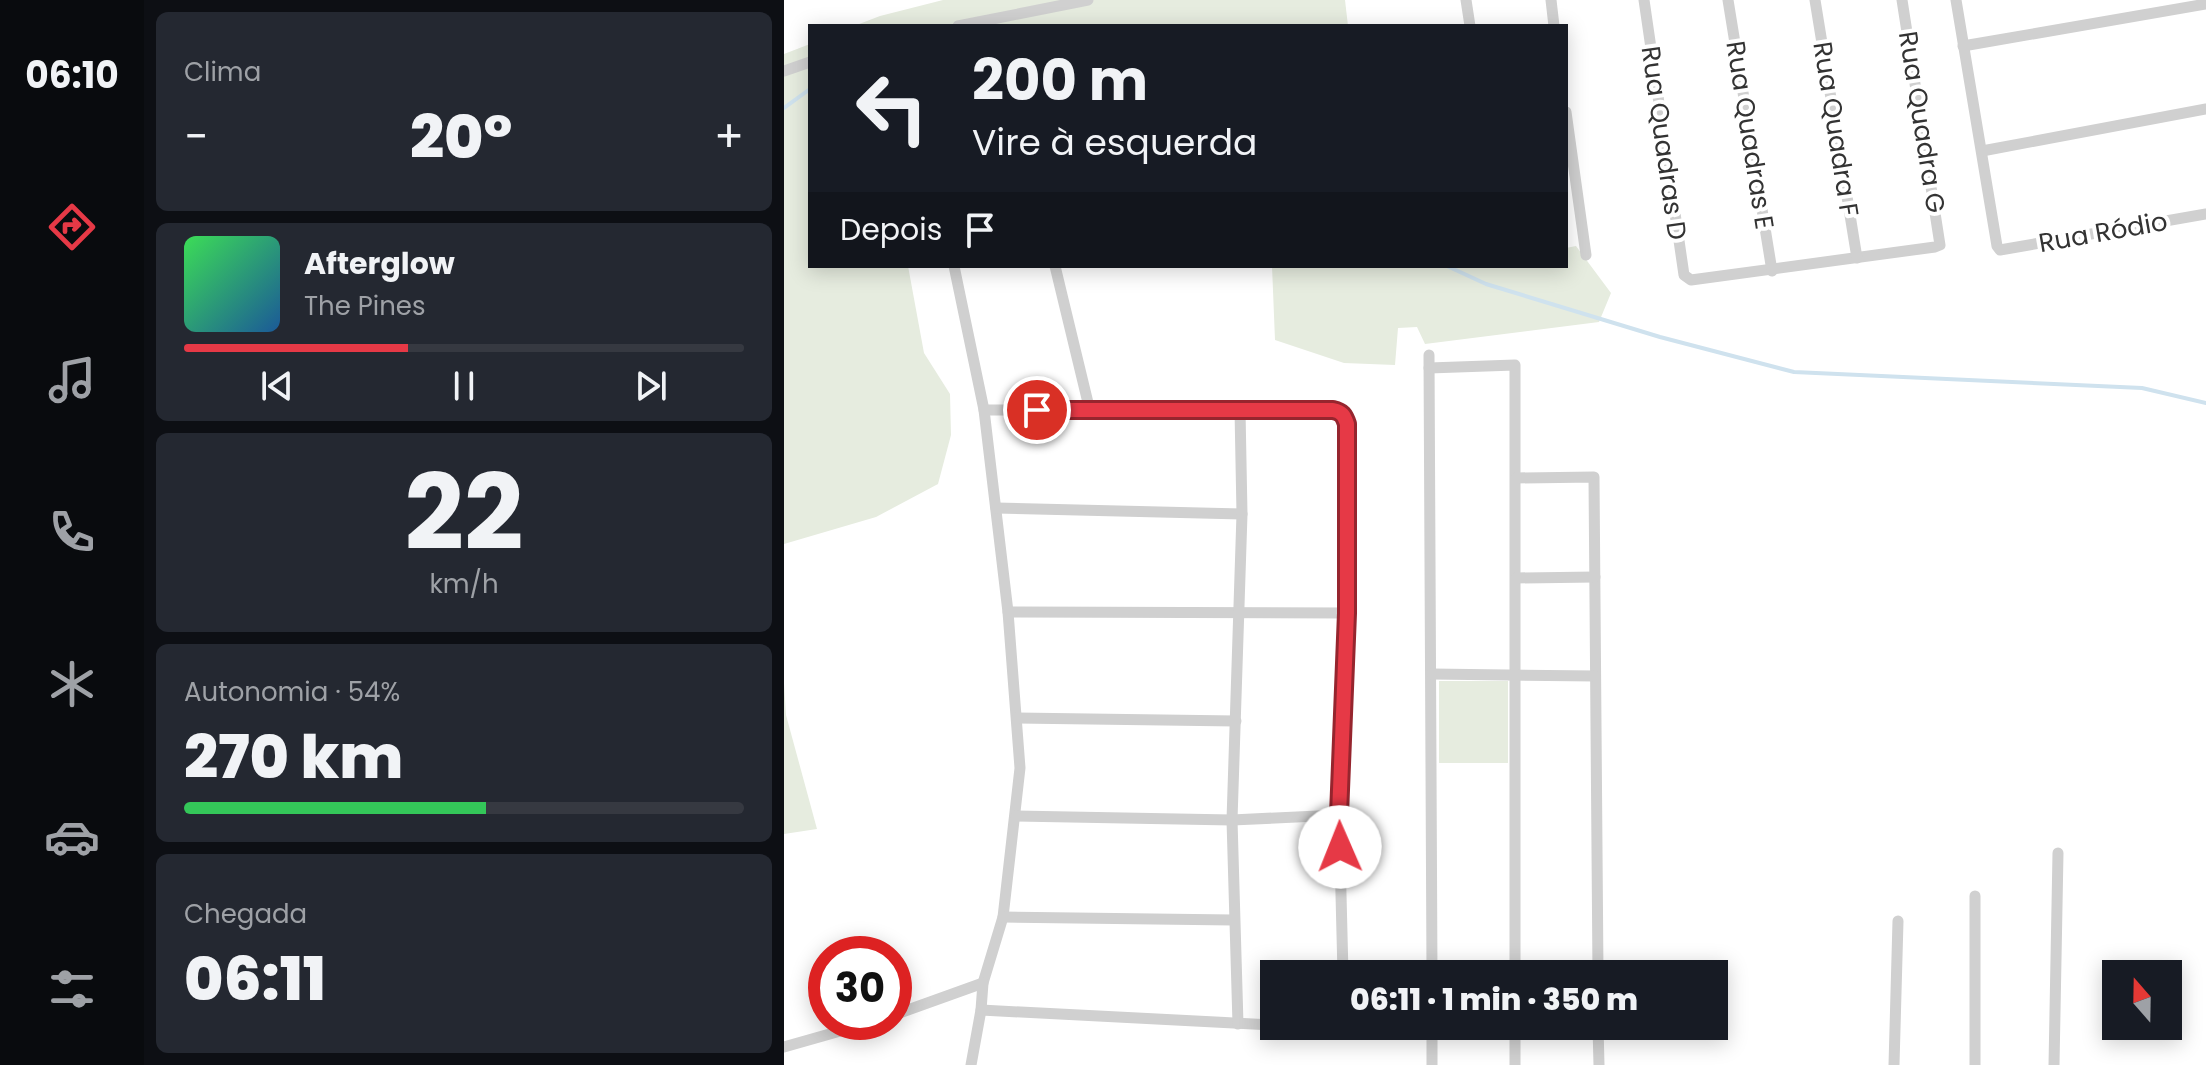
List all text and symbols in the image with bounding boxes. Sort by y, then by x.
street label: Rua Quadra G [1890,28,1954,216]
street label: Rua Quadras E [1717,38,1783,232]
street label: Rua Quadra F [1804,39,1868,219]
text: 200 m [972,41,1148,120]
street label: Rua Quadras D [1633,44,1695,242]
text: 06:10 [25,50,119,101]
text: Clima [184,54,261,90]
icon: left [840,56,944,160]
text: 20° [410,95,512,179]
text: − [184,106,208,167]
text: + [714,106,744,167]
text: Vire à esquerda [972,117,1257,168]
icon: directions [44,199,100,255]
street label: Rua Ródio [2036,203,2170,261]
text: Depois [840,208,942,251]
icon: arrive [958,208,1002,252]
text: Afterglow [304,242,455,285]
text: The Pines [304,288,426,324]
icon: music [44,352,100,408]
icon: previous [255,364,299,408]
icon: pause [442,364,486,408]
icon: next [629,364,673,408]
pin [1003,376,1071,444]
icon: arrive [1015,388,1059,432]
text: 22 [405,440,523,585]
icon: phone [44,504,100,560]
text: km/h [429,566,499,602]
icon: climate [44,656,100,712]
text: Autonomia · 54% [184,674,400,710]
text: 270 km [184,715,403,799]
position arrow [1298,805,1382,889]
icon: car [44,809,100,865]
text: Chegada [184,896,307,932]
speed limit sign: 30 [808,936,912,1040]
text: 06:11 [184,937,326,1021]
north arrow [2102,960,2182,1040]
map controls [2102,960,2182,1040]
icon: filters [44,961,100,1017]
text: 06:11 · 1 min · 350 m [1350,978,1638,1021]

